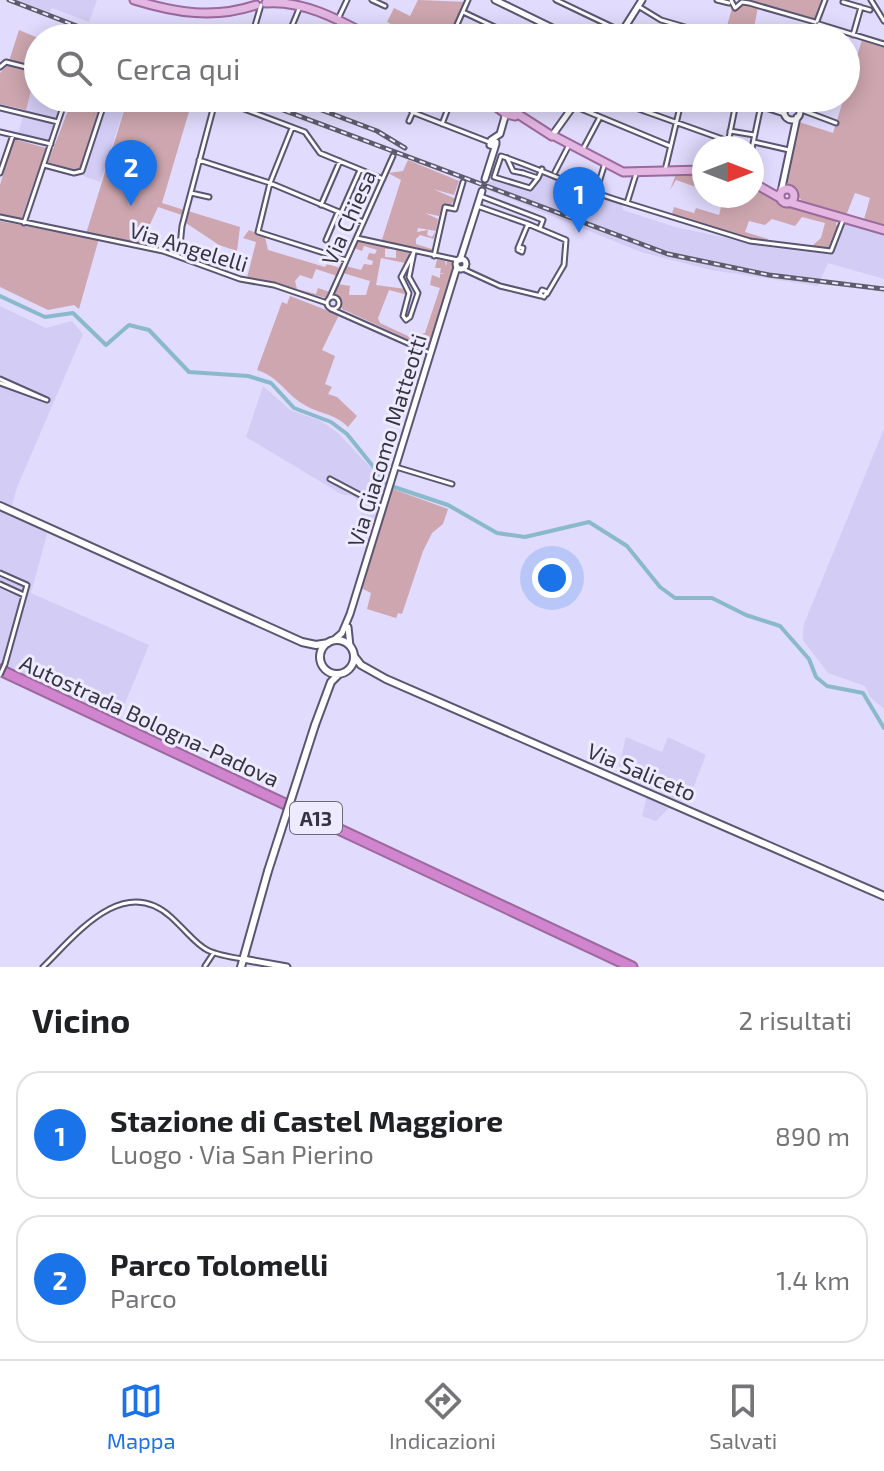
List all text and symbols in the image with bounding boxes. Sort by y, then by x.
search box [24,24,860,112]
icon: search [52,46,96,90]
text: Cerca qui [116,50,240,86]
north arrow [692,136,764,208]
pin: 2 [105,140,157,206]
street label: Via Chiesa [315,165,381,269]
pin: 1 [553,167,605,233]
street label: Via Angelelli [127,216,251,276]
street label: Via Giacomo Matteotti [341,330,431,550]
your location [532,558,572,598]
street label: Autostrada Bologna-Padova [16,648,284,792]
street label: Via Saliceto [584,736,700,806]
road number: A13 [290,802,342,834]
text: Vicino [32,999,130,1040]
text: 2 risultati [739,1004,852,1035]
text: Stazione di Castel Maggiore [110,1102,503,1138]
text: 1 [54,1120,66,1151]
text: 890 m [775,1120,850,1151]
text: Luogo · Via San Pierino [110,1138,374,1169]
text: Parco Tolomelli [110,1246,328,1282]
text: 2 [52,1264,68,1295]
text: 1.4 km [776,1264,850,1295]
text: Parco [110,1282,177,1313]
tab: Mappa [107,1379,176,1453]
tab: Indicazioni [389,1379,496,1453]
tab: Salvati [709,1379,777,1453]

